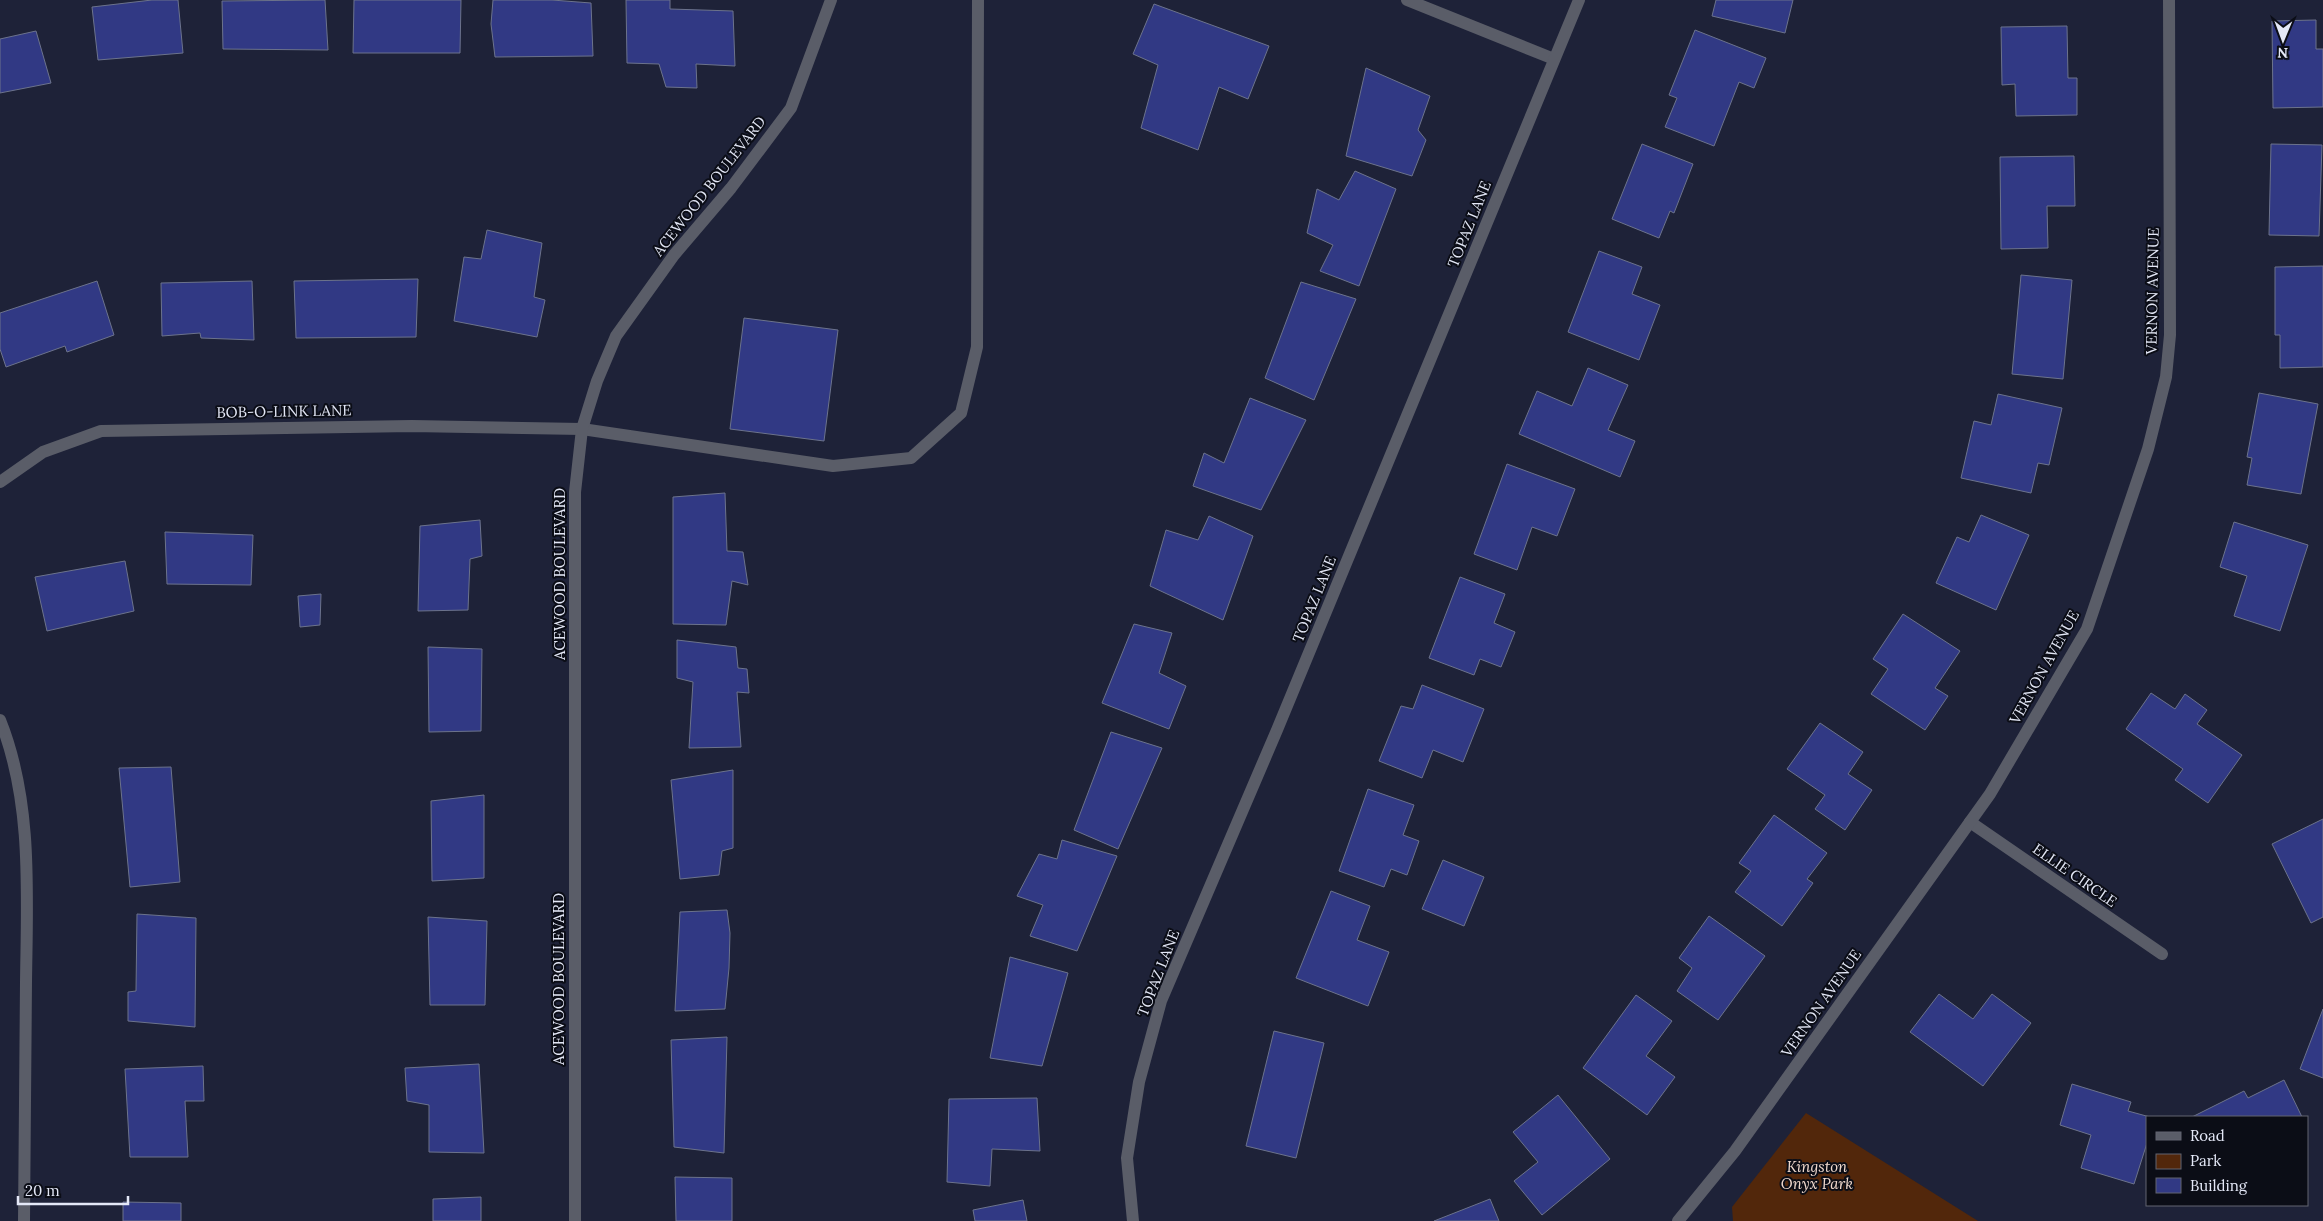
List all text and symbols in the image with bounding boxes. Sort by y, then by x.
north arrow [2258,15,2308,65]
text: N [2277,44,2288,62]
street label: ACEWOOD BOULEVARD [648,112,769,260]
street label: TOPAZ LANE [1443,178,1495,270]
street label: VERNON AVENUE [2141,227,2163,356]
street label: BOB-O-LINK LANE [216,400,352,422]
street label: ACEWOOD BOULEVARD [550,488,569,661]
street label: TOPAZ LANE [1288,553,1340,645]
street label: VERNON AVENUE [2004,607,2083,728]
street label: ELLIE CIRCLE [2029,839,2121,911]
street label: ACEWOOD BOULEVARD [549,893,568,1066]
street label: TOPAZ LANE [1133,927,1183,1019]
street label: VERNON AVENUE [1776,946,1865,1061]
legend [2146,1116,2308,1206]
text: Road [2190,1126,2225,1145]
text: Park [2190,1151,2221,1170]
park label: Kingston Onyx Park [1781,1157,1853,1193]
scale bar [18,1174,128,1206]
text: Building [2190,1176,2248,1195]
text: 20 m [25,1181,60,1200]

